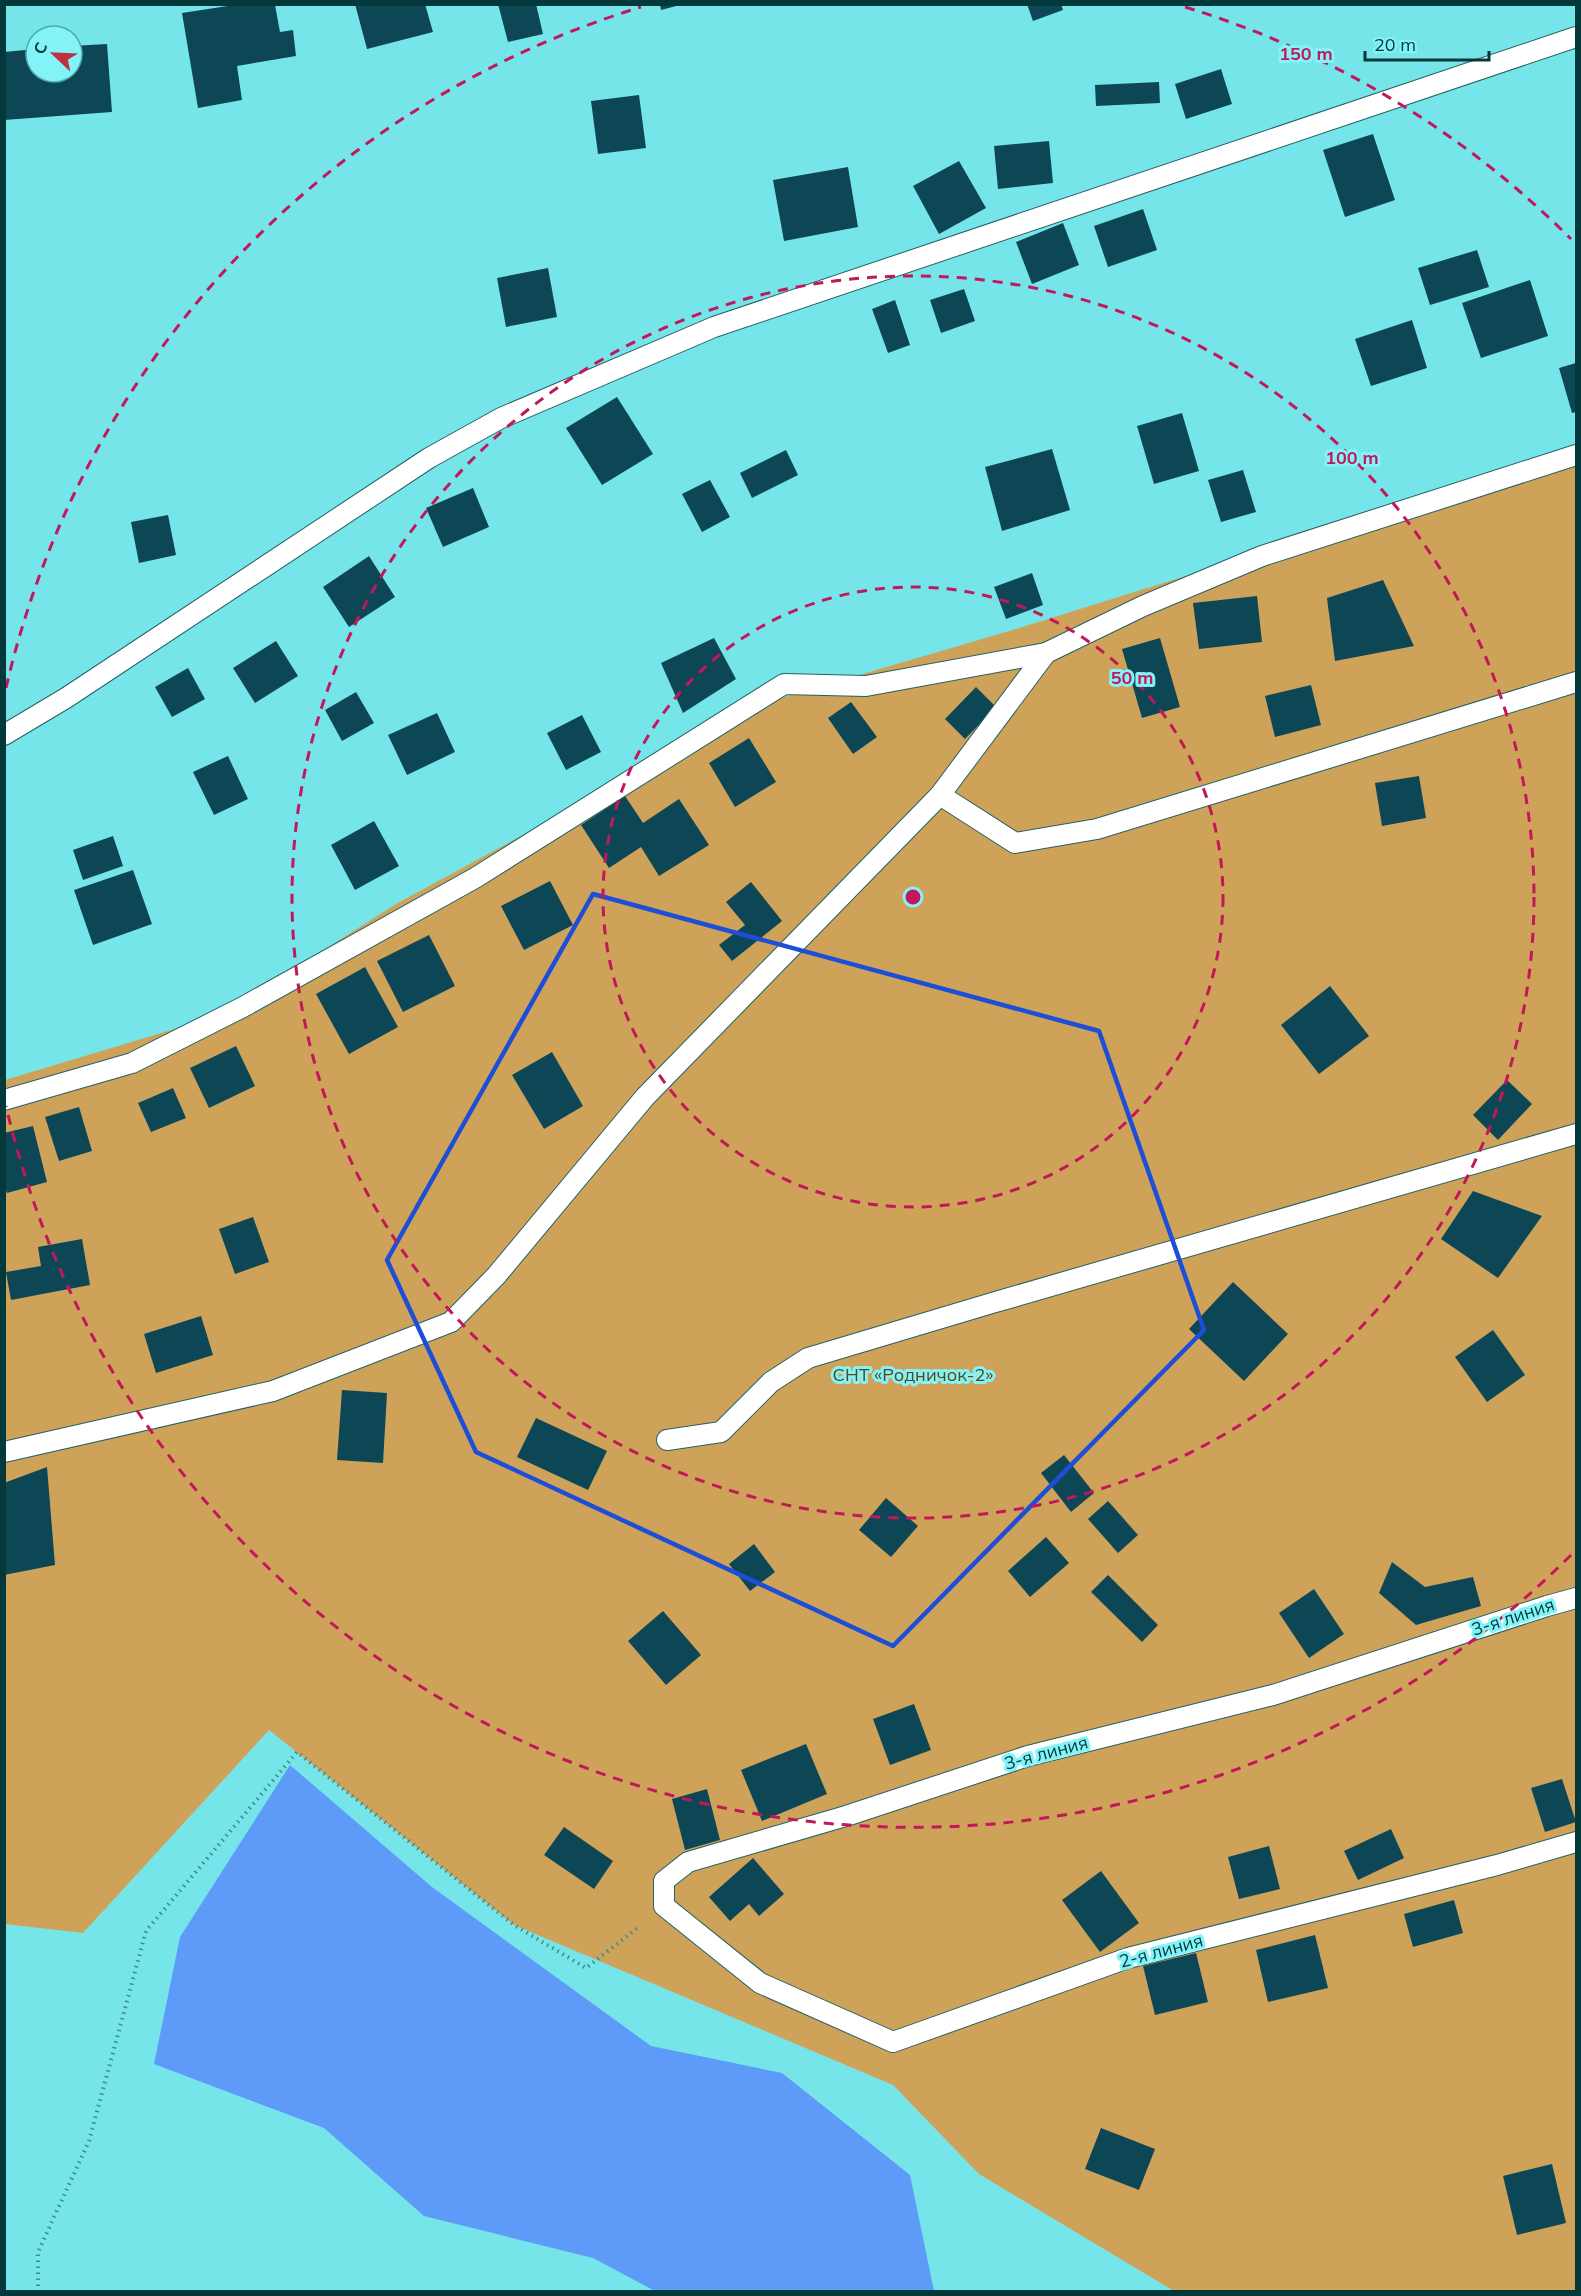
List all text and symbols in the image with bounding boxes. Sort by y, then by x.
north arrow [24,24,84,84]
scale bar [1365,24,1490,62]
text: 20 m [1374,33,1416,56]
text: С [29,39,52,57]
text: 150 m [1279,42,1333,65]
text: 100 m [1325,446,1379,469]
text: 50 m [1111,666,1153,689]
centre of rings [903,887,923,907]
park label: СНТ «Родничок-2» [833,1363,993,1386]
street label: 3-я линия [1469,1592,1557,1641]
street label: 3-я линия [1001,1730,1090,1775]
street label: 2-я линия [1116,1928,1205,1973]

